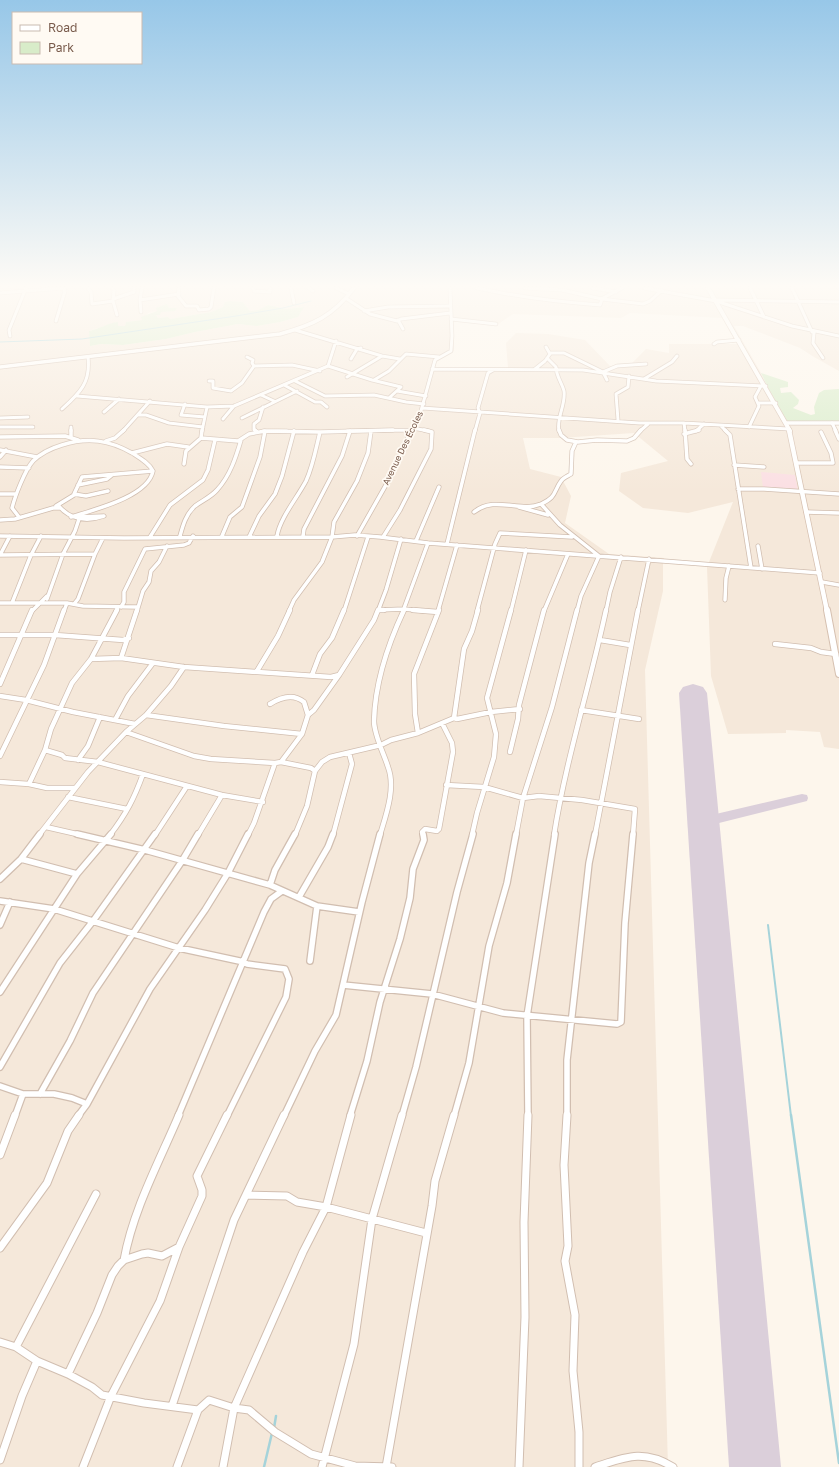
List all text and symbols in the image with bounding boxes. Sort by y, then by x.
legend [12,12,142,64]
text: Road [48,20,77,35]
text: Park [48,40,74,55]
street label: Avenue Des Écoles [380,409,425,487]

